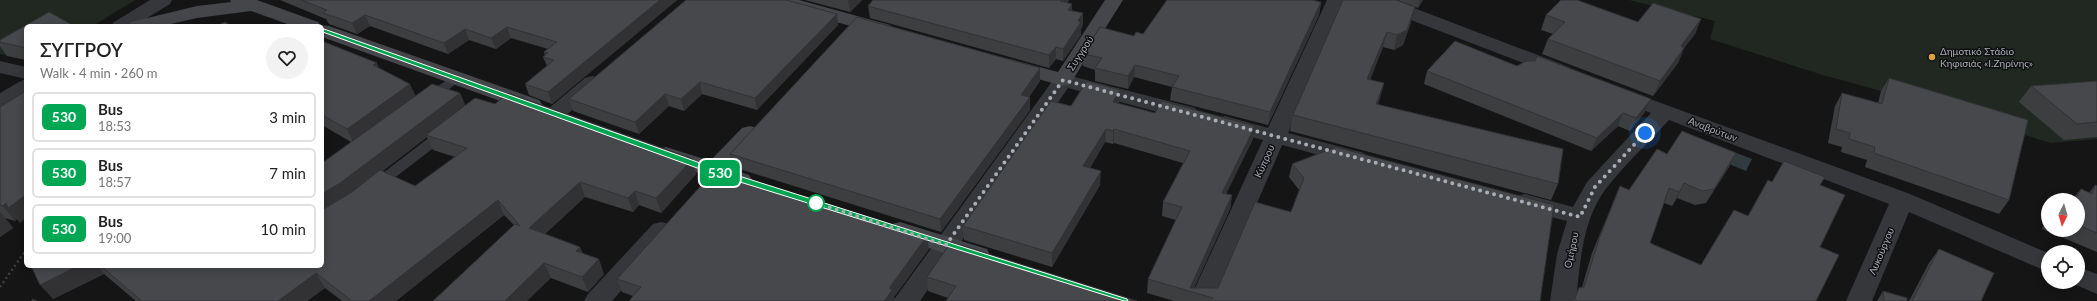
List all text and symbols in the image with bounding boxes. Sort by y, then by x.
street label: Συγγρού [1064,33,1096,73]
button: heart [266,37,308,79]
text: ΣΥΓΓΡΟΥ [40,38,123,61]
place label: Δημοτικό Στάδιο Κηφισιάς «Ι.Ζηρίνης» [1940,45,2033,69]
marker: Δημοτικό Στάδιο Κηφισιάς «Ι.Ζηρίνης» [1927,52,1937,62]
text: Walk · 4 min · 260 m [40,65,158,81]
text: Bus [98,100,123,118]
text: 530 [52,108,76,125]
text: 3 min [269,108,306,126]
street label: Αναβρύτων [1687,114,1739,144]
text: 18:53 [98,118,131,134]
your location [1635,123,1655,143]
street label: Κύπρου [1251,143,1277,179]
text: Bus [98,156,123,174]
line badge: 530 [697,160,743,186]
text: 530 [52,164,76,181]
text: 7 min [269,164,306,182]
text: 530 [708,164,732,181]
text: 18:57 [98,174,131,190]
north arrow [2041,193,2085,237]
map controls [2041,193,2085,289]
unlabelled marker [807,194,825,212]
text: Bus [98,212,123,230]
text: 530 [52,220,76,237]
text: 10 min [260,220,306,238]
street label: Λυκούργου [1866,226,1896,276]
text: 19:00 [98,230,131,246]
street label: Ομήρου [1561,231,1581,269]
button: locate [2041,245,2085,289]

